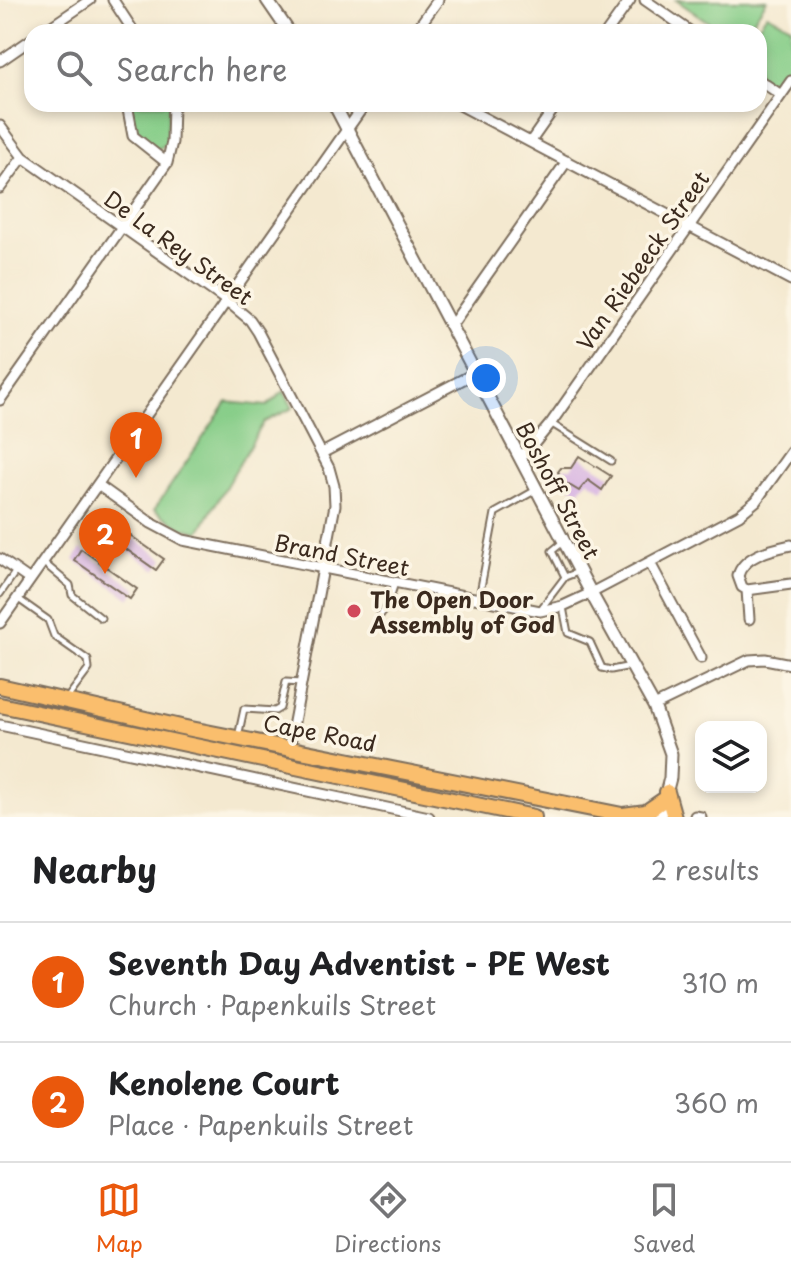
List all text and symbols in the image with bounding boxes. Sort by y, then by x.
search box [24,24,767,112]
icon: search [52,46,96,90]
text: Search here [116,46,288,91]
street label: Van Riebeeck Street [568,164,716,356]
street label: De La Rey Street [98,182,260,312]
your location [466,358,506,398]
pin: 1 [110,412,162,478]
street label: Boshoff Street [509,415,609,565]
pin: 2 [79,508,131,574]
street label: Brand Street [272,525,412,583]
place label: The Open Door Assembly of God [369,582,555,640]
marker: The Open Door Assembly of God [345,602,363,620]
street label: Cape Road [261,705,379,759]
map controls [695,721,767,793]
button: layers [695,721,767,793]
text: Nearby [32,843,157,895]
text: 2 results [651,850,759,889]
text: Seventh Day Adventist - PE West [108,940,610,985]
text: 1 [52,963,64,1002]
text: 310 m [681,963,759,1002]
text: Church · Papenkuils Street [108,985,436,1024]
text: Kenolene Court [108,1060,340,1105]
text: 2 [49,1083,67,1122]
text: 360 m [674,1083,759,1122]
text: Place · Papenkuils Street [108,1105,413,1144]
tab: Map [96,1178,143,1259]
tab: Directions [334,1178,441,1259]
tab: Saved [633,1178,695,1259]

